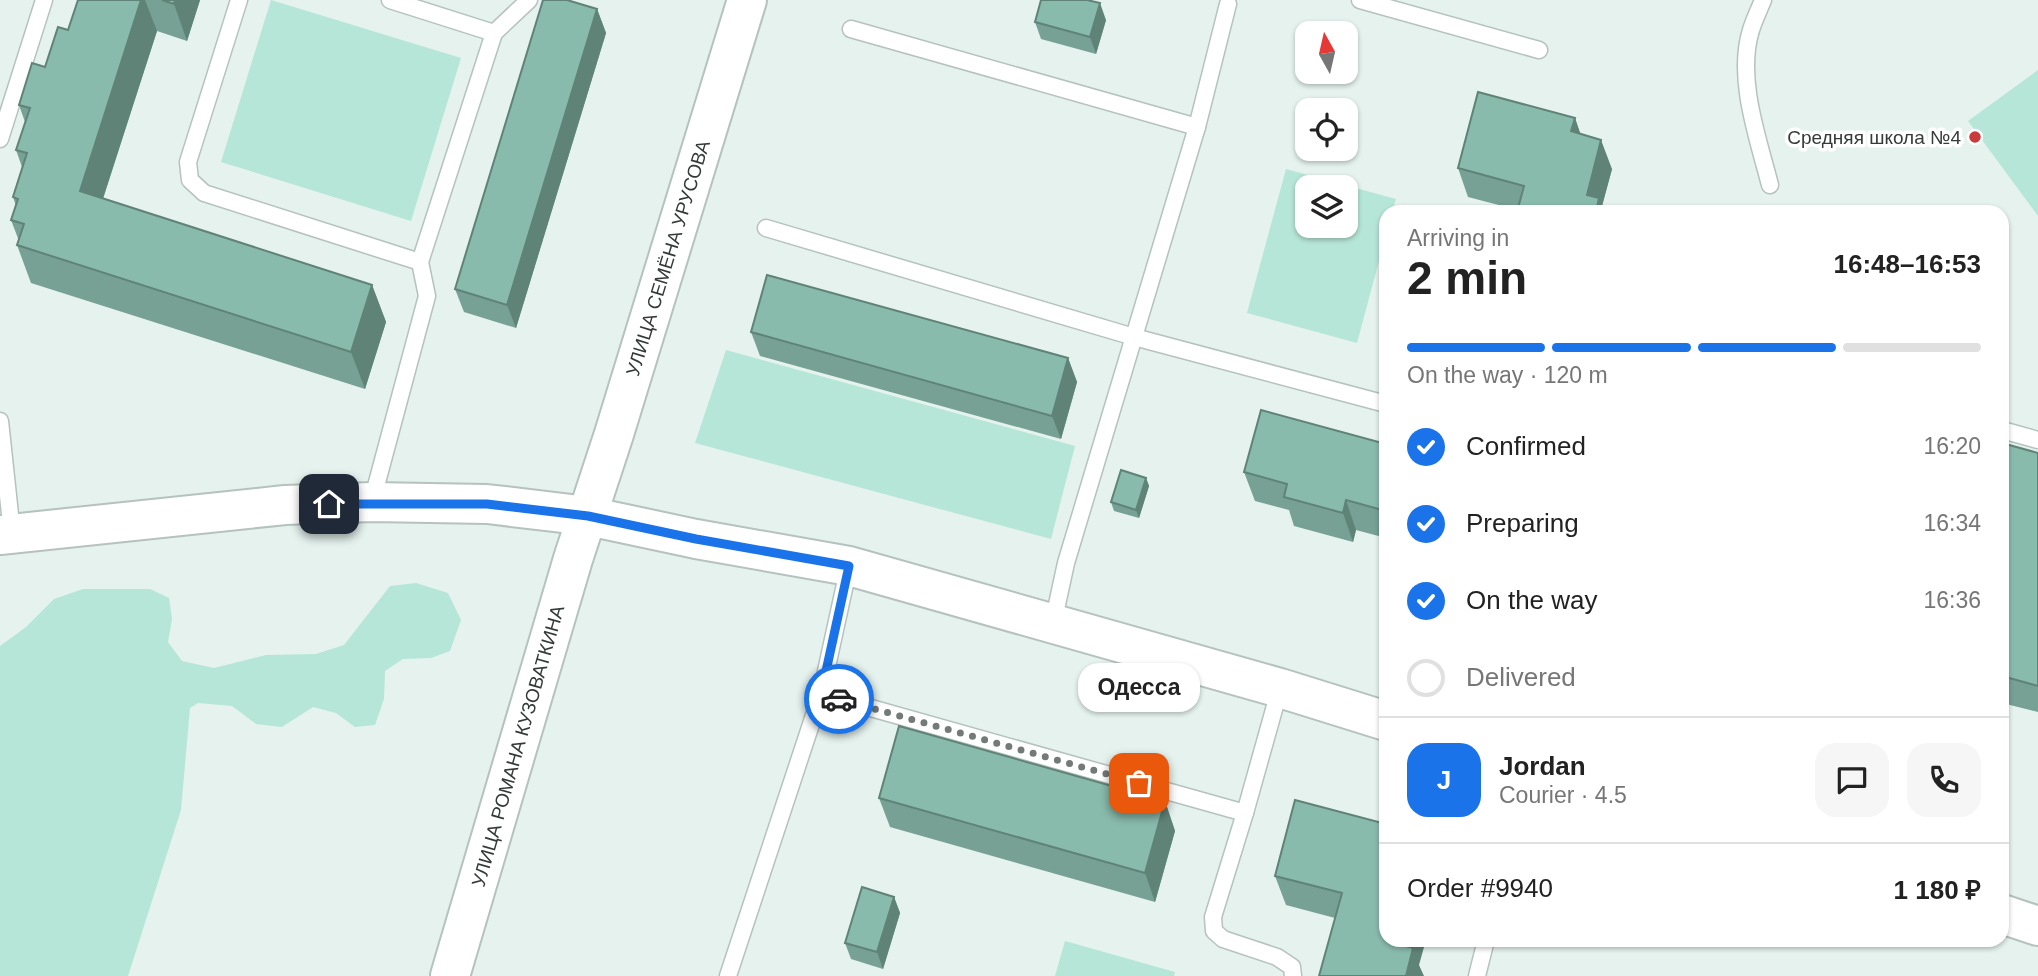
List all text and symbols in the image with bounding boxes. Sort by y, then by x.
north arrow [1295,21,1358,84]
map controls [1295,21,1358,238]
button: locate [1295,98,1358,161]
place label: Средняя школа №4 [1787,127,1961,148]
marker: Средняя школа №4 [1967,129,1983,145]
street label: УЛИЦА СЕМЁНА УРУСОВА [622,137,714,378]
button: layers [1295,175,1358,238]
text: Arriving in [1407,225,1509,251]
text: 16:48–16:53 [1834,249,1981,279]
text: 2 min [1407,252,1527,304]
text: On the way · 120 m [1407,362,1608,388]
icon: check [1407,428,1445,466]
text: Confirmed [1466,431,1586,461]
text: 16:20 [1923,433,1981,459]
pin [299,474,359,534]
icon: home [310,485,348,523]
icon: check [1407,505,1445,543]
text: Preparing [1466,508,1579,538]
text: 16:34 [1923,510,1981,536]
icon: check [1407,582,1445,620]
text: On the way [1466,585,1598,615]
text: 16:36 [1923,587,1981,613]
street label: УЛИЦА РОМАНА КУЗОВАТКИНА [468,603,568,889]
text: Delivered [1466,662,1576,692]
courier [804,664,874,734]
callout: Одесса [1078,664,1200,713]
text: Одесса [1097,674,1181,700]
icon: car [820,680,858,718]
button: chat [1815,743,1889,817]
button: phone [1907,743,1981,817]
text: Jordan [1499,751,1586,781]
pin [1109,753,1169,813]
icon: bag [1120,764,1158,802]
text: J [1437,765,1451,795]
text: Courier · 4.5 [1499,782,1627,808]
text: Order #9940 [1407,873,1553,903]
text: 1 180 ₽ [1894,875,1981,905]

